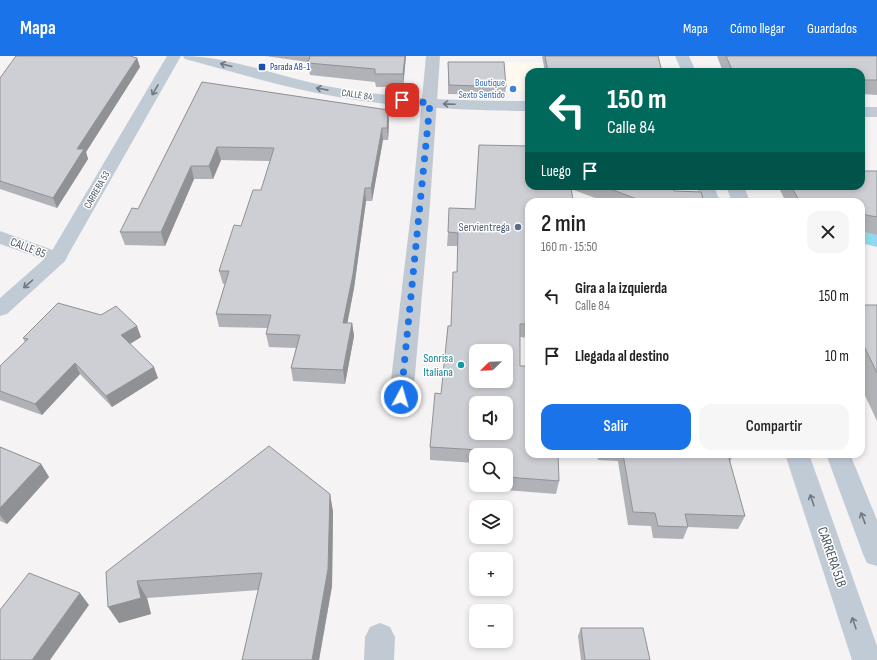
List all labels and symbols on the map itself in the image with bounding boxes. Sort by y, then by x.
one-way arrow [220,61,233,69]
place label: Parada A8-1 [270,61,310,73]
marker: Parada A8-1 [257,62,267,72]
place label: Boutique Sexto Sentido [458,77,505,101]
pin [385,83,419,117]
one-way arrow [150,84,158,96]
marker: Boutique Sexto Sentido [508,84,518,94]
one-way arrow [316,85,329,93]
street label: CALLE 84 [341,87,373,103]
one-way arrow [443,100,456,108]
street label: CARRERA 53 [82,169,112,211]
place label: Servientrega [459,220,510,235]
marker: Servientrega [513,222,523,232]
street label: CALLE 85 [8,234,48,262]
one-way arrow [23,279,34,288]
north arrow [469,344,513,388]
place label: Sonrisa Italiana [423,351,453,380]
marker: Sonrisa Italiana [456,360,466,370]
position arrow [380,376,422,418]
one-way arrow [808,494,816,506]
one-way arrow [858,512,866,524]
street label: CARRERA 51B [814,524,850,590]
one-way arrow [850,617,858,629]

